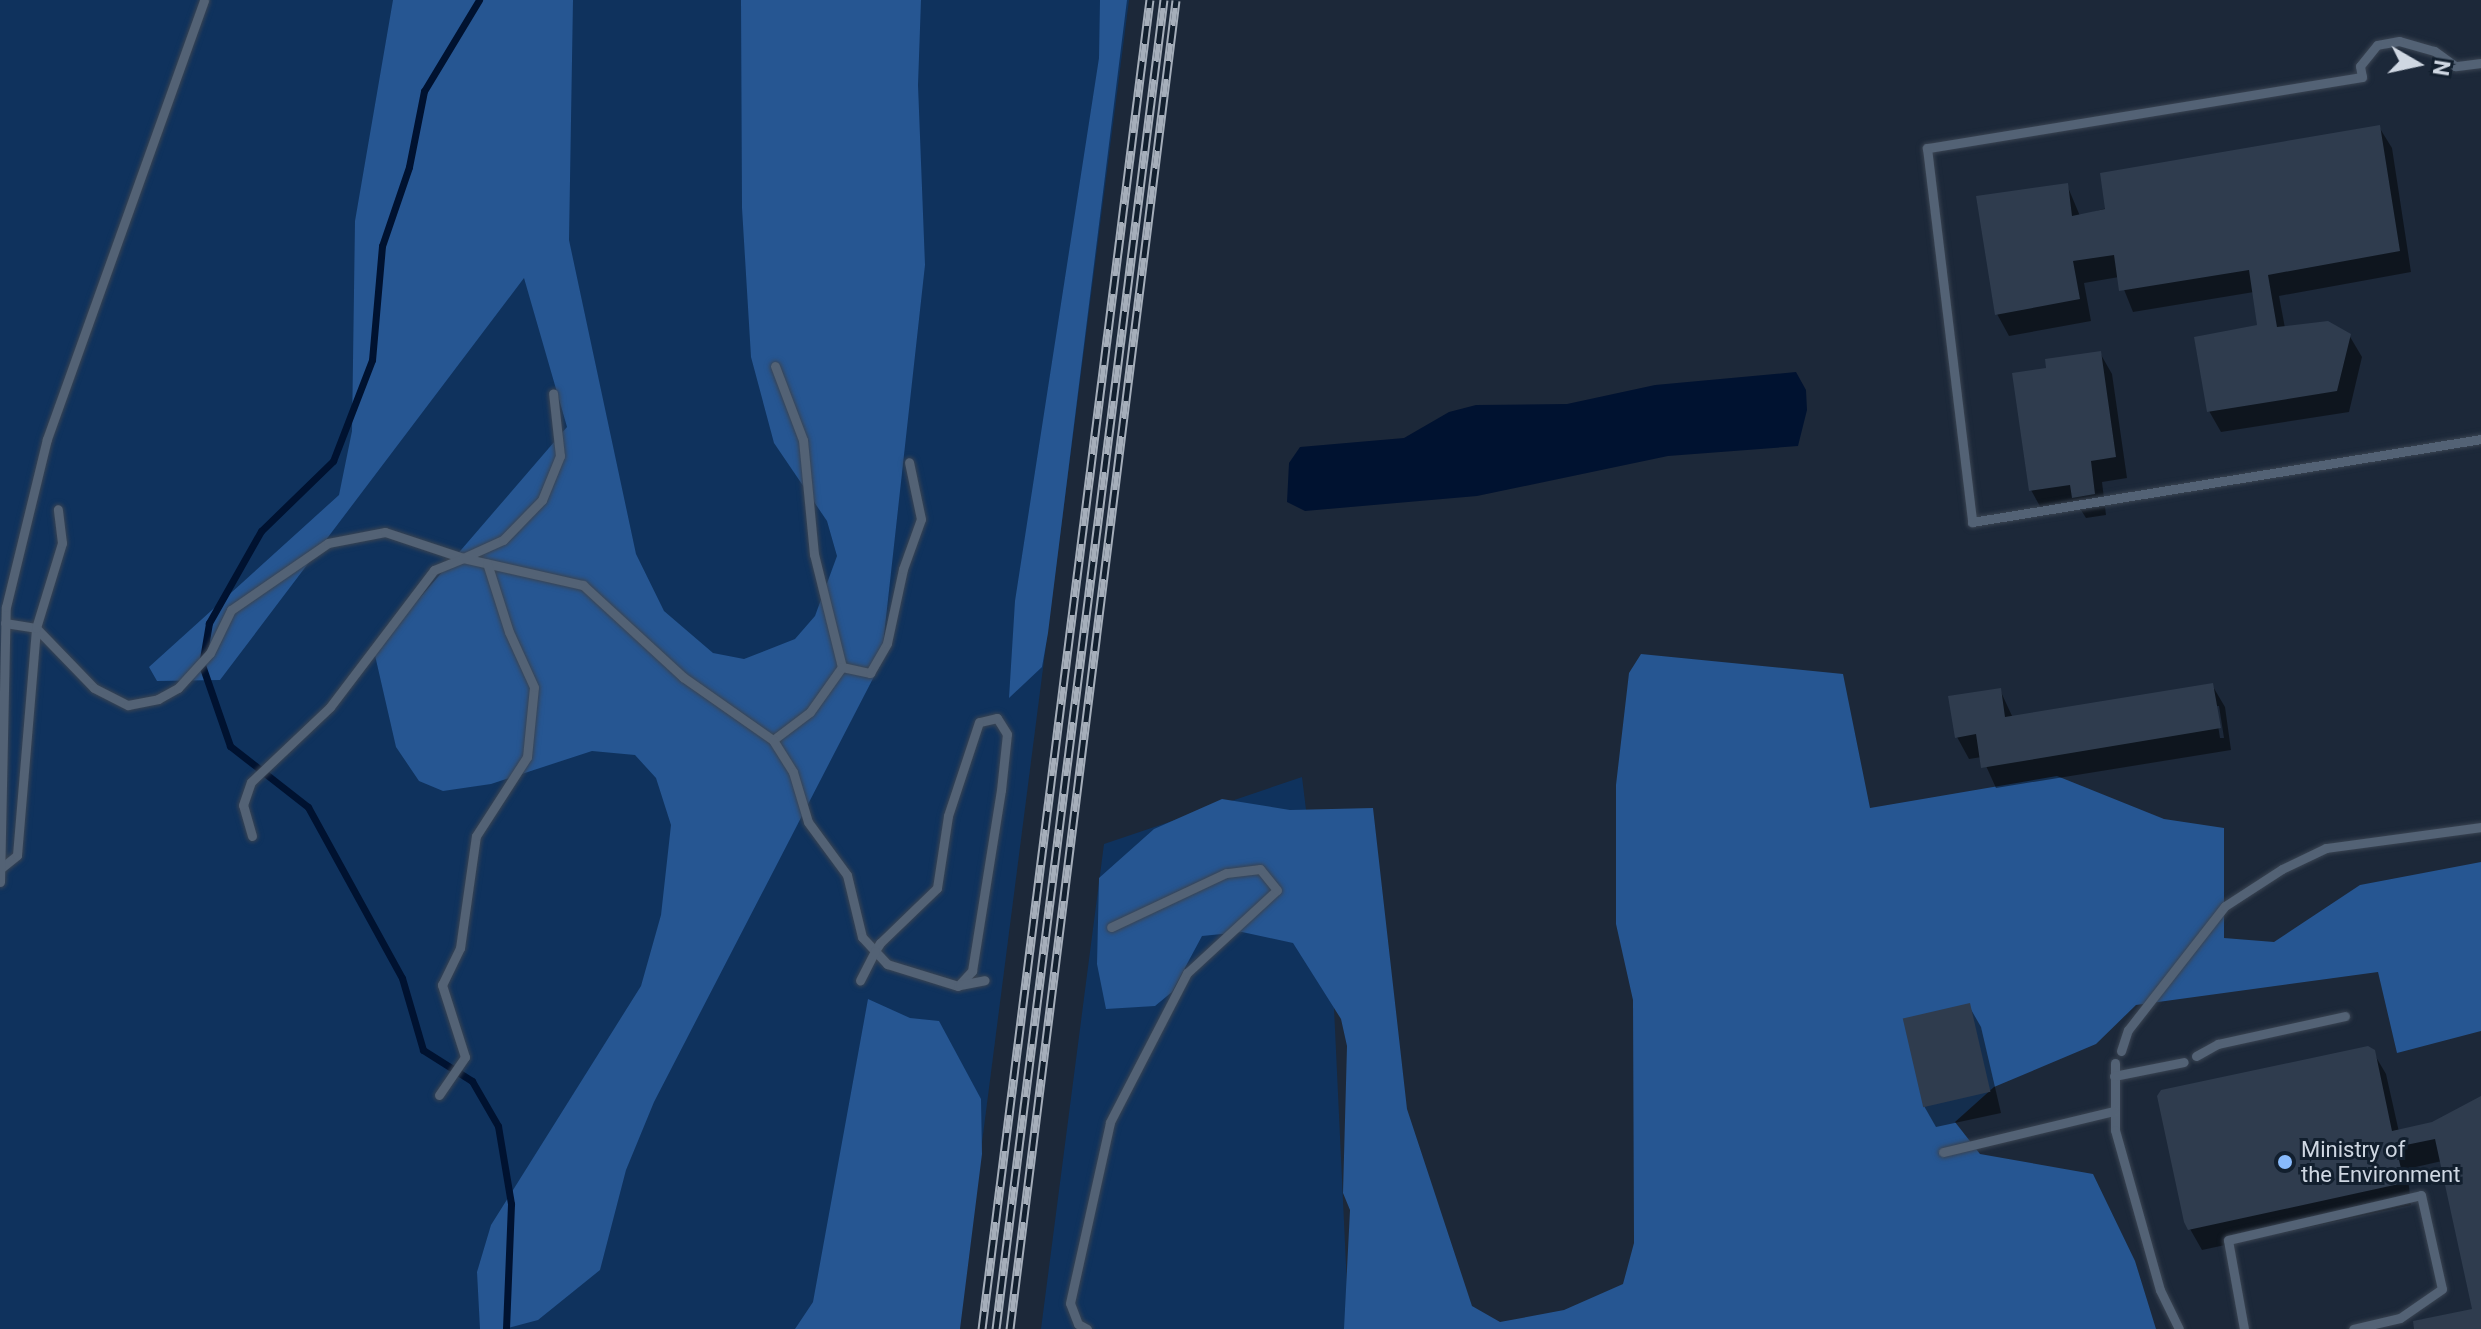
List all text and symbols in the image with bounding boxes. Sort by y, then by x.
north arrow [2377,24,2457,104]
text: N [2428,58,2455,77]
place label: Ministry of the Environment [2301,1136,2460,1188]
marker: Ministry of the Environment [2276,1153,2294,1171]

